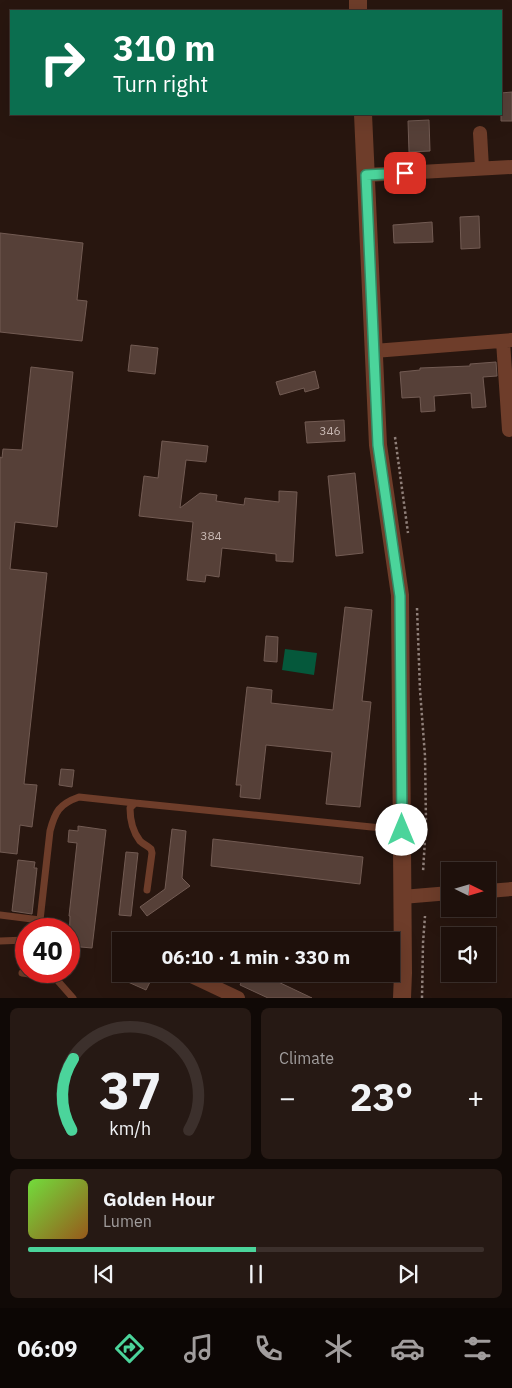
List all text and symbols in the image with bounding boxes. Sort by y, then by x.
text: 310 m [113,25,216,71]
icon: right [30,30,95,95]
text: Turn right [113,69,208,98]
pin [384,152,426,194]
icon: arrive [391,159,419,187]
house number: 346 [319,423,341,438]
house number: 384 [200,528,222,543]
position arrow [375,803,427,855]
north arrow [441,862,496,918]
map controls [441,862,496,982]
speed limit sign: 40 [15,918,80,983]
button: sound [441,927,496,982]
text: 06:10 · 1 min · 330 m [162,945,350,969]
text: Climate [279,1048,334,1068]
text: 37 [99,1056,162,1123]
text: 23° [350,1072,413,1121]
text: − [279,1079,296,1116]
text: + [467,1079,484,1116]
text: km/h [110,1117,152,1140]
text: Golden Hour [103,1187,215,1211]
text: Lumen [103,1211,152,1231]
icon: previous [90,1260,118,1288]
icon: pause [242,1260,270,1288]
icon: next [394,1260,422,1288]
icon: directions [112,1331,147,1366]
icon: music [181,1331,216,1366]
icon: phone [251,1331,286,1366]
icon: climate [321,1331,356,1366]
icon: car [390,1331,425,1366]
icon: filters [460,1331,495,1366]
text: 06:09 [17,1334,77,1363]

